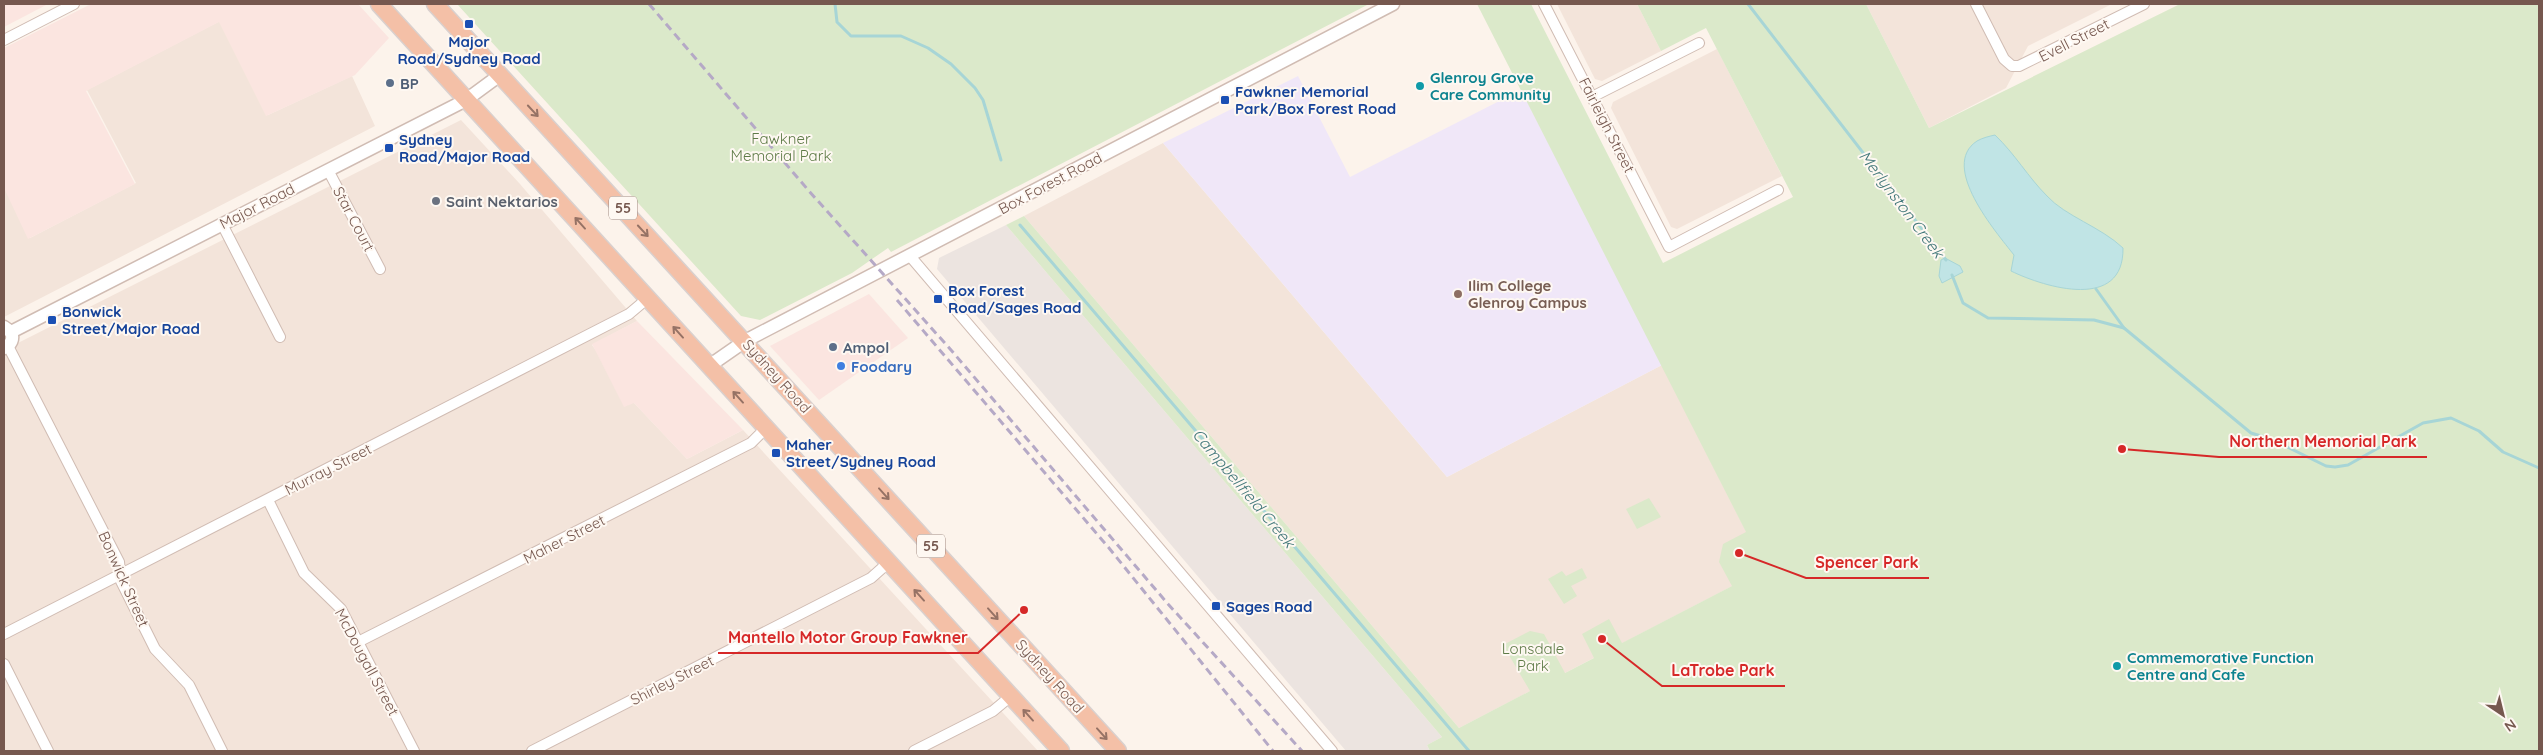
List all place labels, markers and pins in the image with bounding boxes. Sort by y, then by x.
marker: Major Road/Sydney Road [463,18,475,30]
place label: Major Road/Sydney Road [397,32,541,68]
place label: Glenroy Grove Care Community [1430,68,1551,104]
place label: BP [400,74,419,93]
marker: BP [384,77,396,89]
marker: Glenroy Grove Care Community [1414,80,1426,92]
place label: Fawkner Memorial Park/Box Forest Road [1235,82,1396,118]
marker: Fawkner Memorial Park/Box Forest Road [1219,94,1231,106]
place label: Sydney Road/Major Road [399,130,530,166]
marker: Sydney Road/Major Road [383,142,395,154]
place label: Saint Nektarios [446,192,558,211]
marker: Saint Nektarios [430,195,442,207]
place label: Ilim College Glenroy Campus [1468,276,1587,312]
place label: Box Forest Road/Sages Road [948,281,1081,317]
marker: Ilim College Glenroy Campus [1452,288,1464,300]
marker: Box Forest Road/Sages Road [932,293,944,305]
place label: Bonwick Street/Major Road [62,302,200,338]
marker: Bonwick Street/Major Road [46,314,58,326]
place label: Ampol [843,338,889,357]
marker: Ampol [827,341,839,353]
place label: Foodary [851,357,912,376]
marker: Foodary [835,360,847,372]
callout: Northern Memorial Park [2219,426,2427,457]
place label: Maher Street/Sydney Road [786,435,936,471]
marker: Maher Street/Sydney Road [770,447,782,459]
callout: Spencer Park [1806,547,1929,578]
place label: Sages Road [1226,597,1312,616]
marker: Sages Road [1210,600,1222,612]
callout: Mantello Motor Group Fawkner [718,622,978,653]
place label: Commemorative Function Centre and Cafe [2127,648,2314,684]
callout: LaTrobe Park [1662,655,1785,686]
marker: Commemorative Function Centre and Cafe [2111,660,2123,672]

